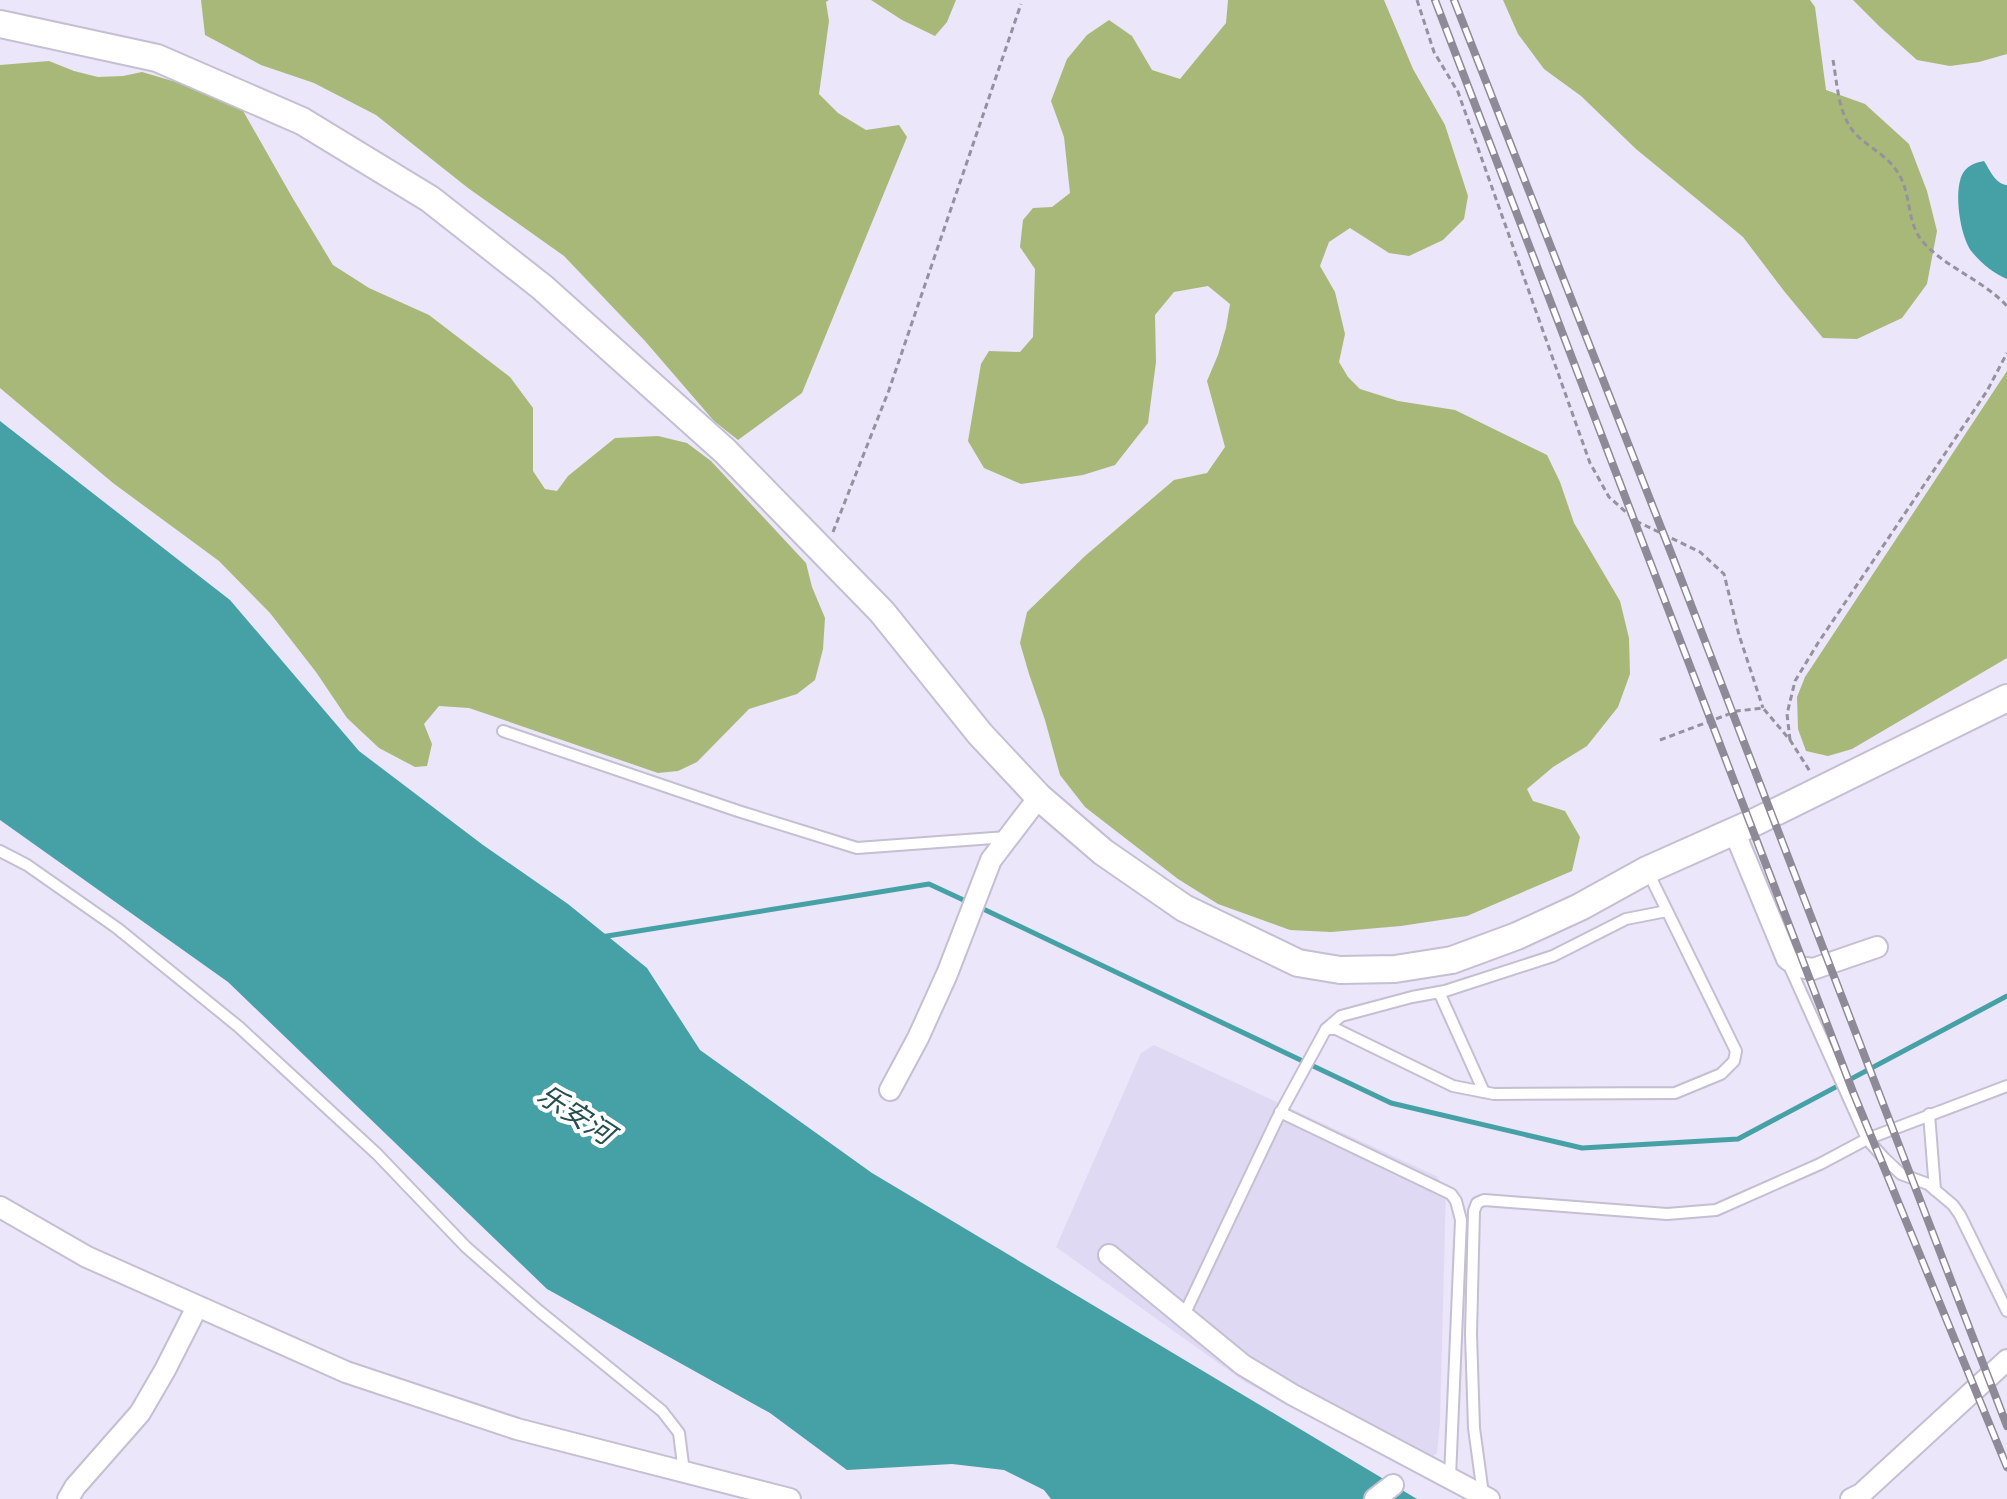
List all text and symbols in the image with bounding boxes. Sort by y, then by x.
water label: 乐安河 [532,1079,624,1153]

